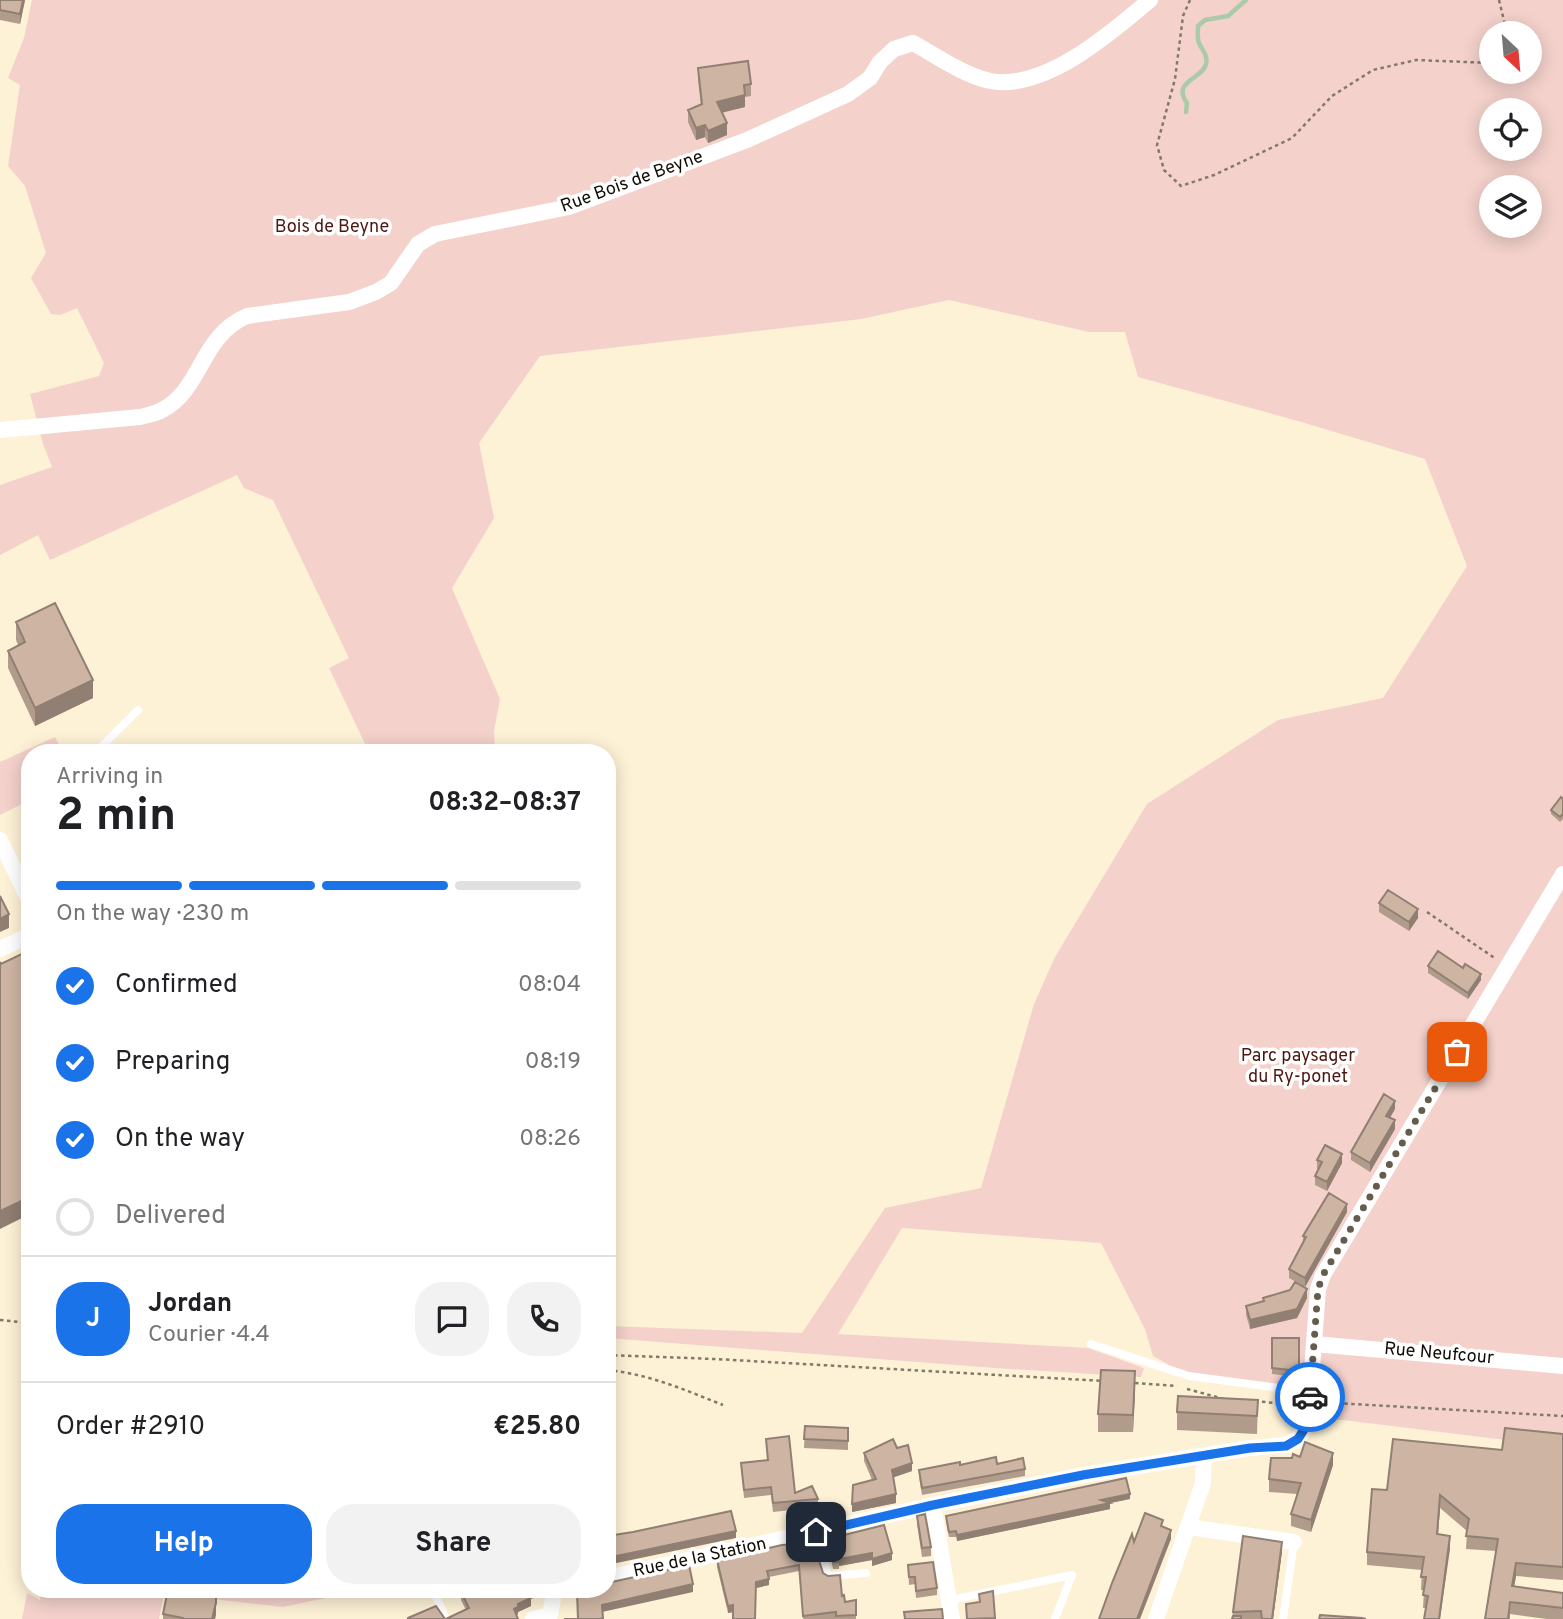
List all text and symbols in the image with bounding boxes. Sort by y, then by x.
north arrow [1479,21,1542,84]
map controls [1479,21,1542,238]
button: locate [1479,98,1542,161]
street label: Rue Bois de Beyne [558,146,706,218]
button: layers [1479,175,1542,238]
park label: Bois de Beyne [275,216,389,239]
text: Arriving in [56,763,163,792]
text: 08:32–08:37 [428,787,581,820]
text: 2 min [56,788,176,847]
text: On the way · 230 m [56,900,249,929]
icon: check [56,967,94,1005]
text: Confirmed [115,969,238,1002]
text: 08:04 [518,971,581,1000]
pin [1427,1022,1487,1082]
icon: bag [1438,1033,1476,1071]
icon: check [56,1044,94,1082]
park label: Parc paysager du Ry-ponet [1241,1045,1355,1089]
text: Preparing [115,1046,230,1079]
text: 08:19 [525,1048,581,1077]
icon: check [56,1121,94,1159]
text: On the way [115,1123,245,1156]
text: 08:26 [519,1125,581,1154]
text: Delivered [115,1200,226,1233]
button: chat [415,1282,489,1356]
button: phone [507,1282,581,1356]
text: Jordan [148,1288,232,1321]
text: J [86,1303,100,1336]
text: Courier · 4.4 [148,1321,270,1350]
street label: Rue Neufcour [1383,1338,1495,1370]
courier [1275,1362,1345,1432]
icon: car [1291,1378,1329,1416]
text: Order #2910 [56,1411,205,1444]
text: €25.80 [493,1411,581,1444]
pin [786,1502,846,1562]
button: Help [56,1504,312,1584]
button: Share [326,1504,581,1584]
icon: home [797,1513,835,1551]
street label: Rue de la Station [631,1533,769,1583]

